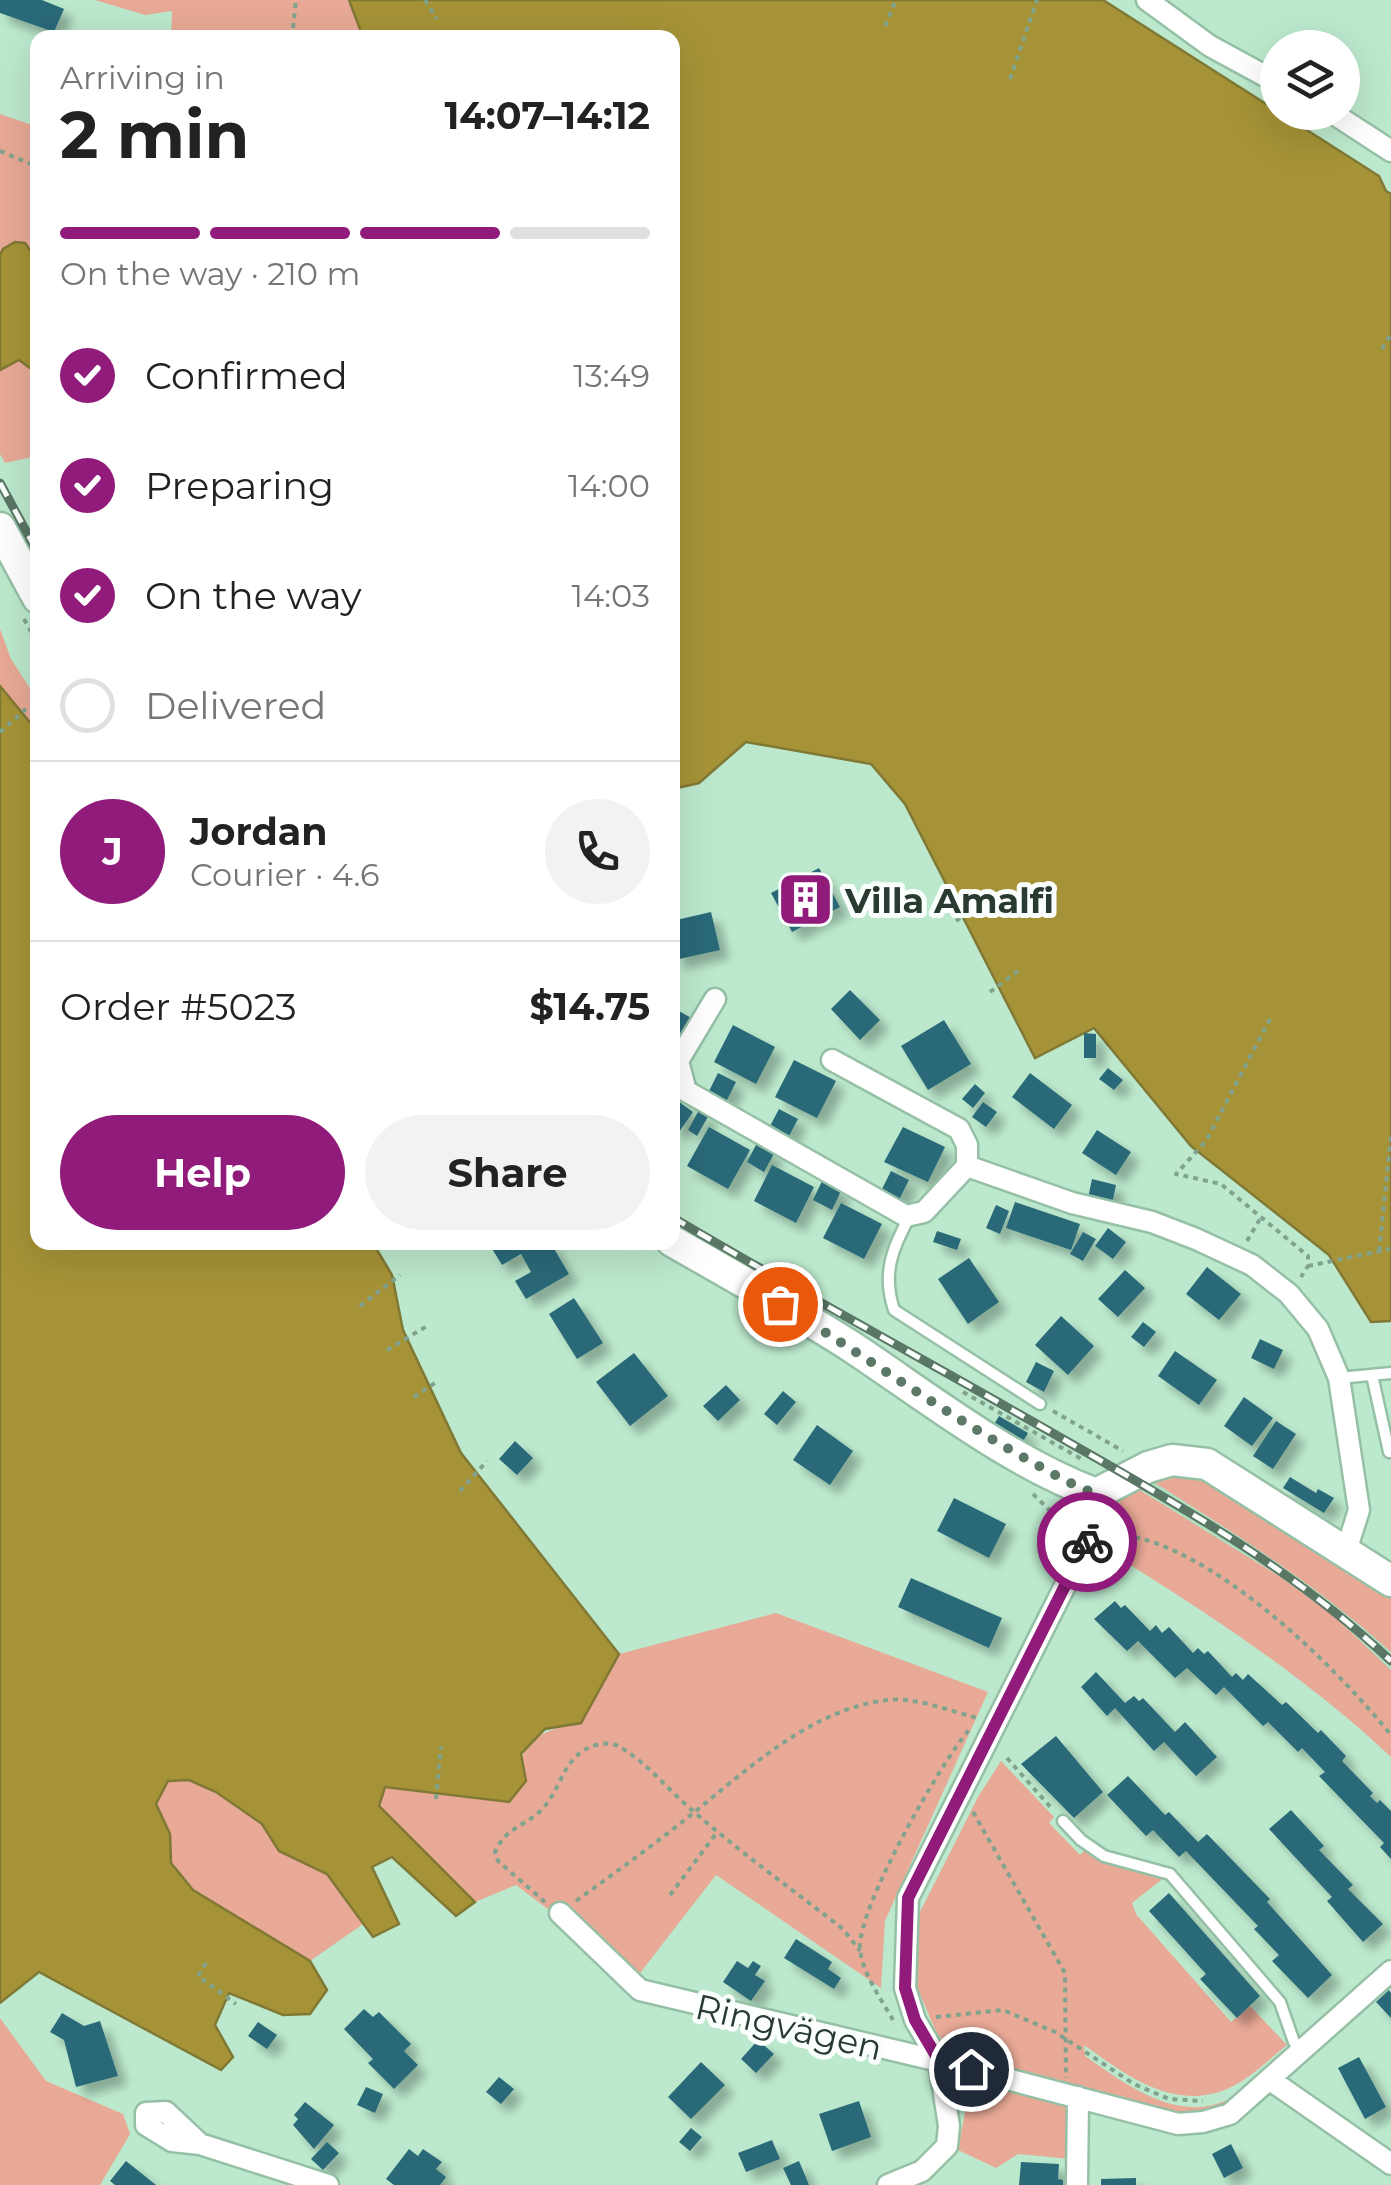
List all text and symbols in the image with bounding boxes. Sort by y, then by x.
map controls [1260,30,1360,130]
button: layers [1260,30,1360,130]
text: Arriving in [60,58,225,97]
text: 14:07–14:12 [444,92,650,139]
text: 2 min [60,95,249,174]
text: On the way · 210 m [60,254,360,293]
icon: check [60,348,115,403]
text: Confirmed [145,352,348,399]
text: 13:49 [573,356,650,395]
icon: check [60,458,115,513]
text: Preparing [145,462,334,509]
text: 14:00 [568,466,650,505]
icon: check [60,568,115,623]
text: On the way [145,572,362,619]
text: 14:03 [571,576,650,615]
text: Delivered [145,682,326,729]
button: phone [545,799,650,904]
text: Jordan [190,808,328,855]
text: J [102,828,123,875]
text: Courier · 4.6 [190,855,379,894]
building icon: Villa Amalfi [776,870,836,930]
place label: Villa Amalfi [844,879,1054,922]
text: Order #5023 [60,983,297,1030]
text: $14.75 [529,983,650,1030]
button: Help [60,1115,345,1230]
button: Share [365,1115,650,1230]
pin [738,1262,823,1347]
icon: bag [753,1277,808,1332]
courier [1037,1492,1137,1592]
icon: bike [1060,1515,1115,1570]
street label: Ringvägen [692,1985,886,2069]
pin [929,2027,1014,2112]
icon: home [944,2042,999,2097]

